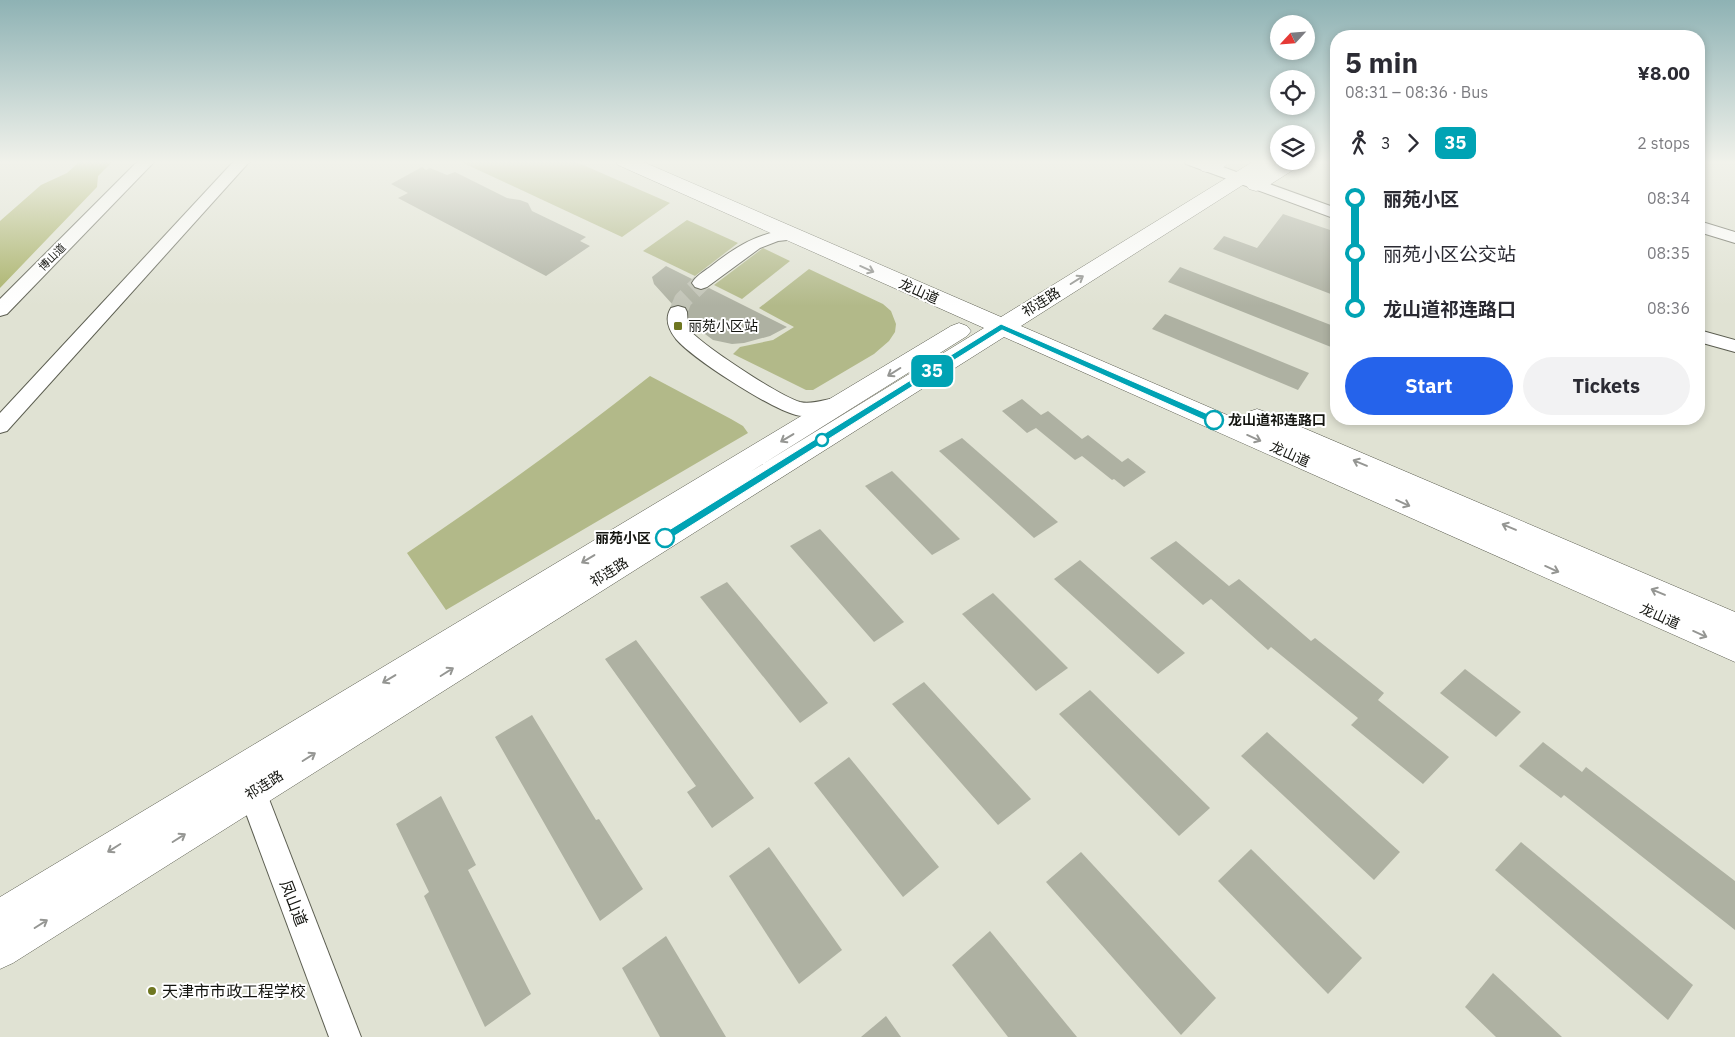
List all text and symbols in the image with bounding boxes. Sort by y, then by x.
north arrow [1270,15,1315,60]
map controls [1270,15,1315,170]
text: 5 min [1345,44,1418,81]
text: ¥8.00 [1638,61,1690,85]
button: locate [1270,70,1315,115]
text: 08:31 – 08:36 · Bus [1345,82,1488,102]
button: layers [1270,125,1315,170]
icon: walk [1345,129,1373,157]
icon: forward [1399,129,1427,157]
text: 35 [1445,131,1466,154]
text: 3 [1381,133,1391,153]
text: 2 stops [1637,133,1690,153]
text: 丽苑小区 [1383,187,1459,211]
text: 08:34 [1647,188,1690,208]
street label: 博山道 [35,240,69,274]
text: 丽苑小区公交站 [1383,242,1516,266]
text: 08:35 [1647,243,1690,263]
one-way arrow [859,264,874,274]
street label: 龙山道 [896,274,942,308]
one-way arrow [1069,275,1083,285]
street label: 祁连路 [1018,283,1064,321]
text: 龙山道祁连路口 [1383,297,1516,321]
text: 08:36 [1647,298,1690,318]
place label: 丽苑小区站 [688,317,758,335]
marker: 丽苑小区站 [672,320,684,332]
line badge: 35 [910,355,954,387]
button: Start [1345,357,1513,415]
button: Tickets [1523,357,1690,415]
text: 35 [921,359,943,382]
one-way arrow [888,367,902,377]
marker: 龙山道祁连路口 [1204,410,1224,430]
place label: 龙山道祁连路口 [1228,411,1326,429]
unlabelled marker [815,433,829,447]
one-way arrow [780,434,794,444]
one-way arrow [1246,434,1261,444]
street label: 龙山道 [1267,437,1313,471]
one-way arrow [1353,457,1368,467]
one-way arrow [1395,499,1410,509]
one-way arrow [1502,522,1517,532]
marker: 丽苑小区 [655,528,675,548]
place label: 丽苑小区 [595,529,651,547]
street label: 祁连路 [586,553,632,591]
one-way arrow [581,554,595,564]
one-way arrow [1544,564,1559,574]
one-way arrow [1651,586,1666,596]
street label: 龙山道 [1637,599,1683,633]
one-way arrow [1692,630,1707,640]
one-way arrow [440,666,454,677]
one-way arrow [383,675,397,685]
one-way arrow [301,752,315,762]
street label: 祁连路 [241,766,287,804]
one-way arrow [172,832,186,843]
one-way arrow [108,843,122,853]
street label: 凤山道 [276,877,312,929]
one-way arrow [34,919,48,929]
place label: 天津市市政工程学校 [162,981,306,1001]
marker: 天津市市政工程学校 [146,985,158,997]

